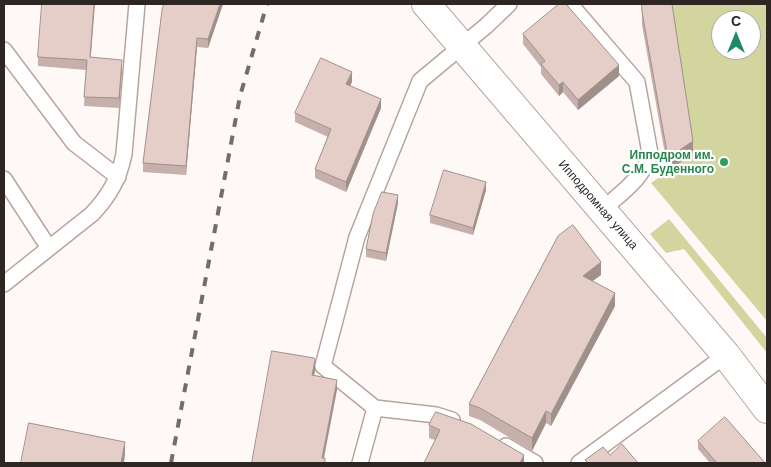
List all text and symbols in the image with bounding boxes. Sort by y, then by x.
north arrow [711,10,761,60]
text: С [731,13,741,29]
place label: Ипподром им. С.М. Буденного [622,148,714,176]
marker: Ипподром им. С.М. Буденного [718,156,730,168]
street label: Ипподромная улица [555,157,641,253]

